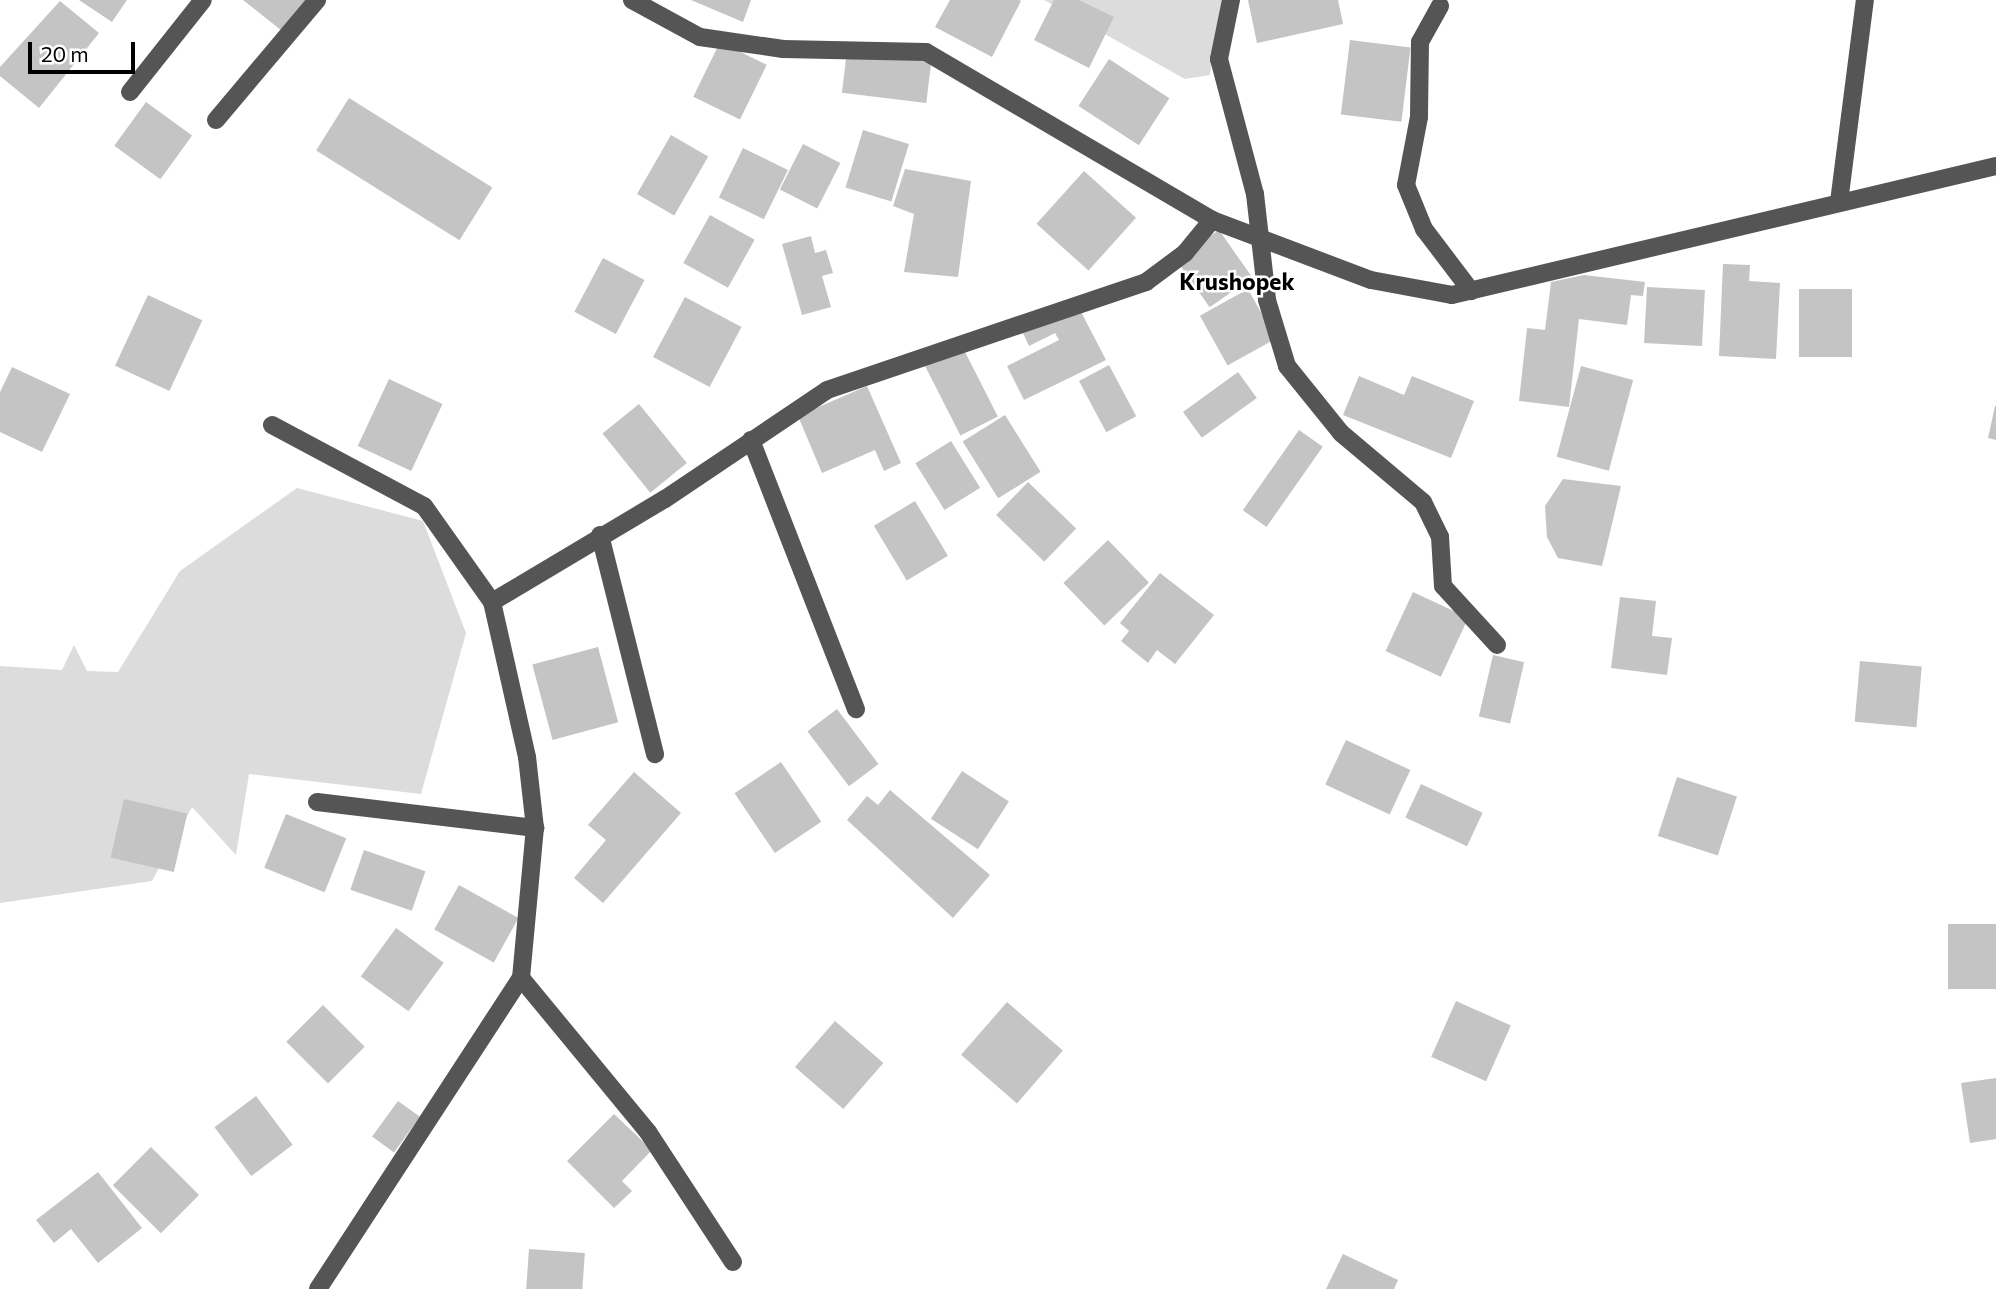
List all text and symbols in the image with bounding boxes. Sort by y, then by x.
scale bar [32,28,138,72]
text: 20 m [41,41,89,66]
district label: Krushopek [1179,267,1295,295]

